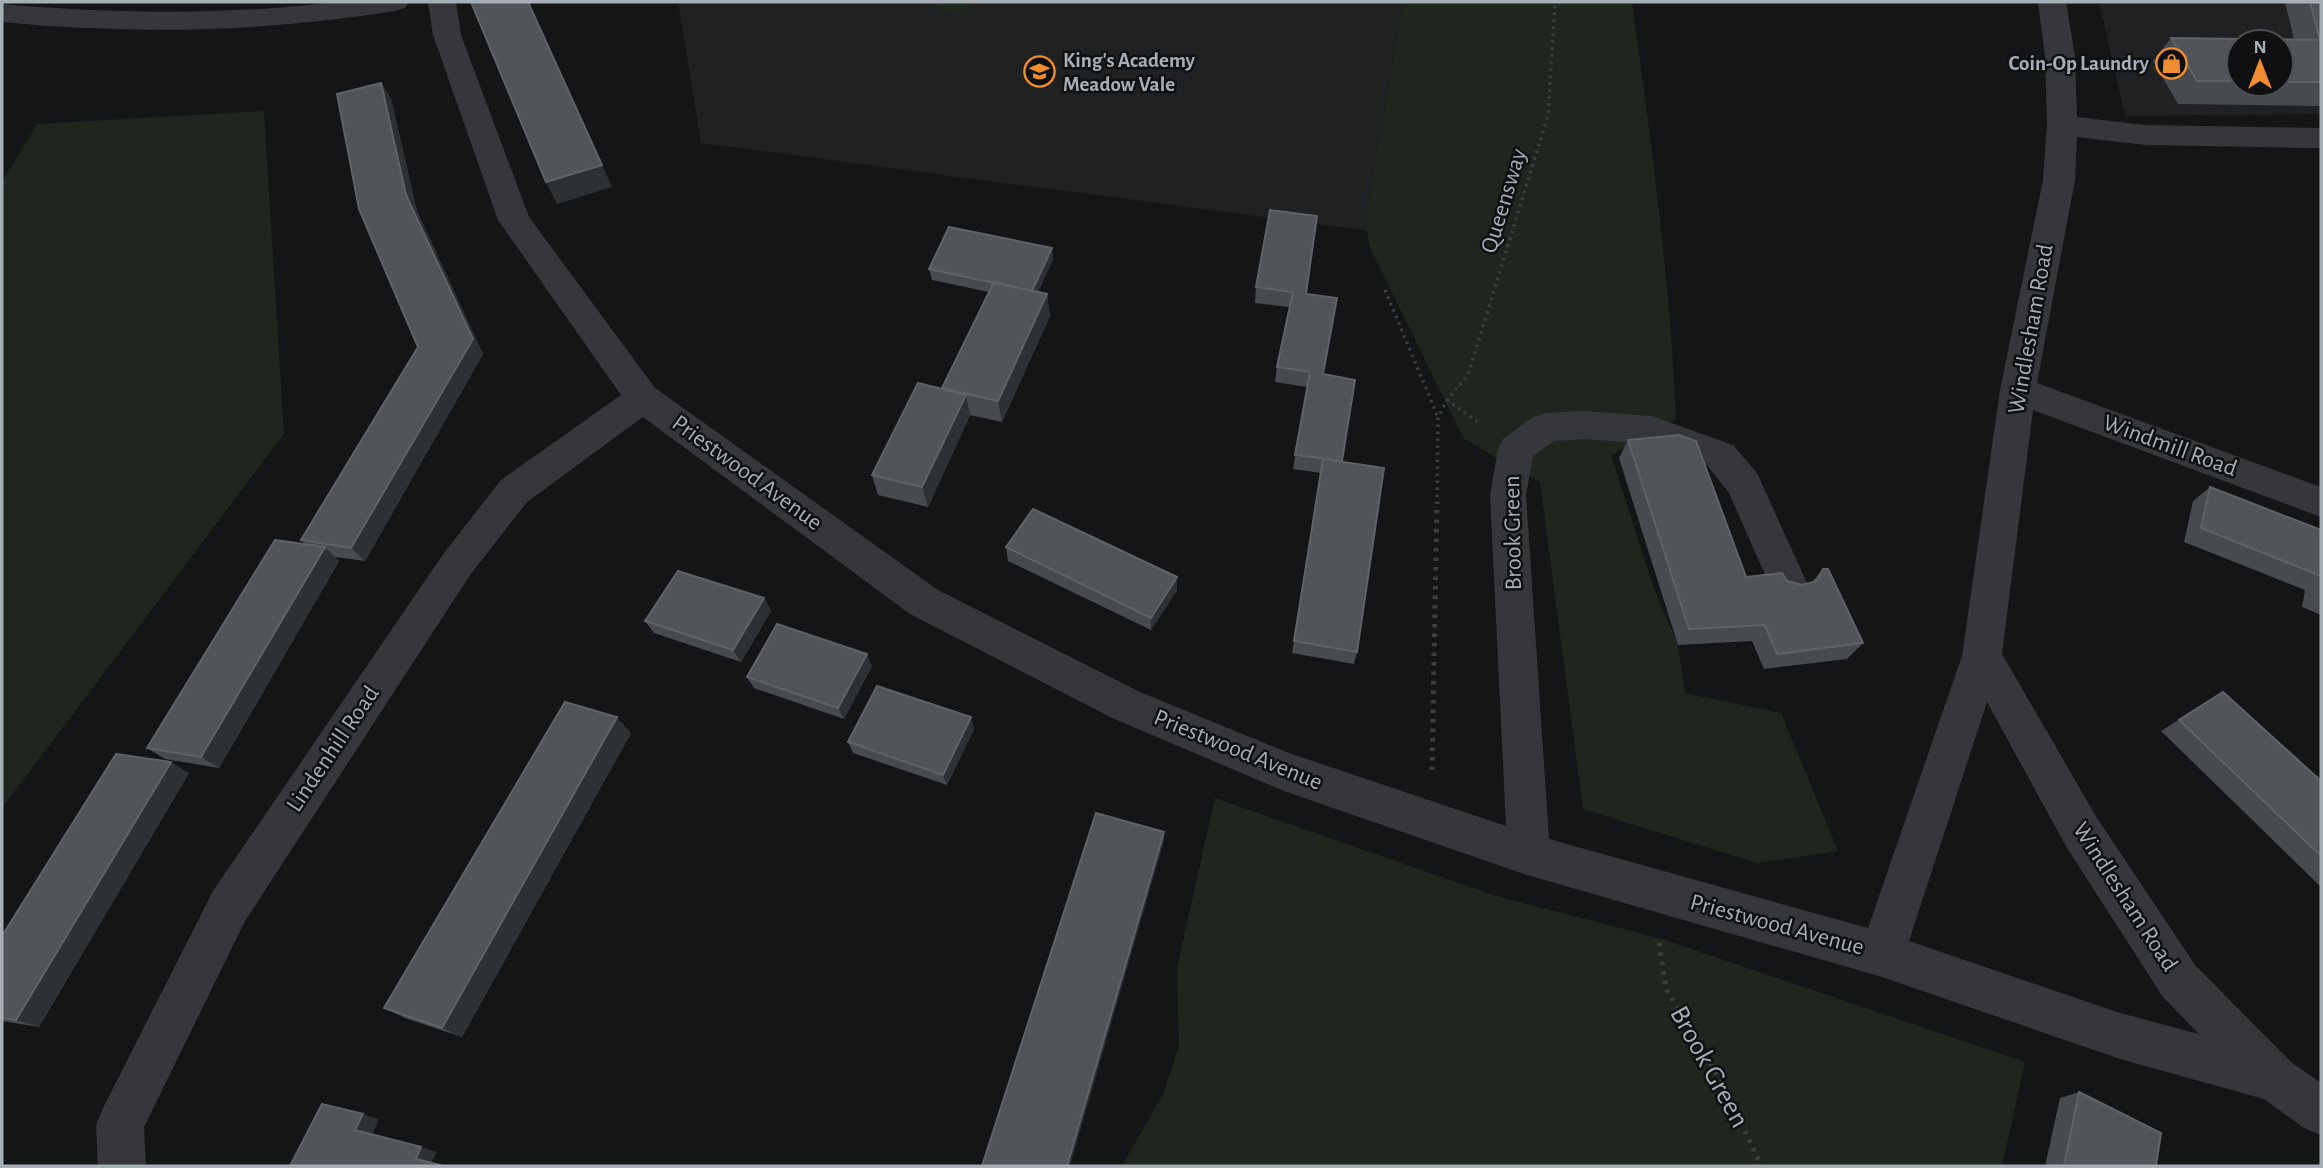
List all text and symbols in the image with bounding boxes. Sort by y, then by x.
north arrow [2225,28,2295,98]
text: N [2253,38,2267,57]
shop icon: Coin-Op Laundry [2155,46,2189,80]
place label: King's Academy Meadow Vale [1063,50,1196,95]
place label: Coin-Op Laundry [2009,53,2150,74]
school or university icon: King's Academy Meadow Vale [1023,55,1057,89]
street label: Queensway [1477,146,1531,256]
street label: Windlesham Road [2004,242,2058,416]
street label: Priestwood Avenue [668,411,826,535]
street label: Windmill Road [2100,411,2240,481]
street label: Brook Green [1500,475,1526,591]
street label: Lindenhill Road [282,682,384,816]
street label: Priestwood Avenue [1150,705,1326,795]
street label: Windlesham Road [2068,818,2182,976]
street label: Priestwood Avenue [1687,890,1867,960]
street label: Brook Green [1664,1002,1754,1132]

